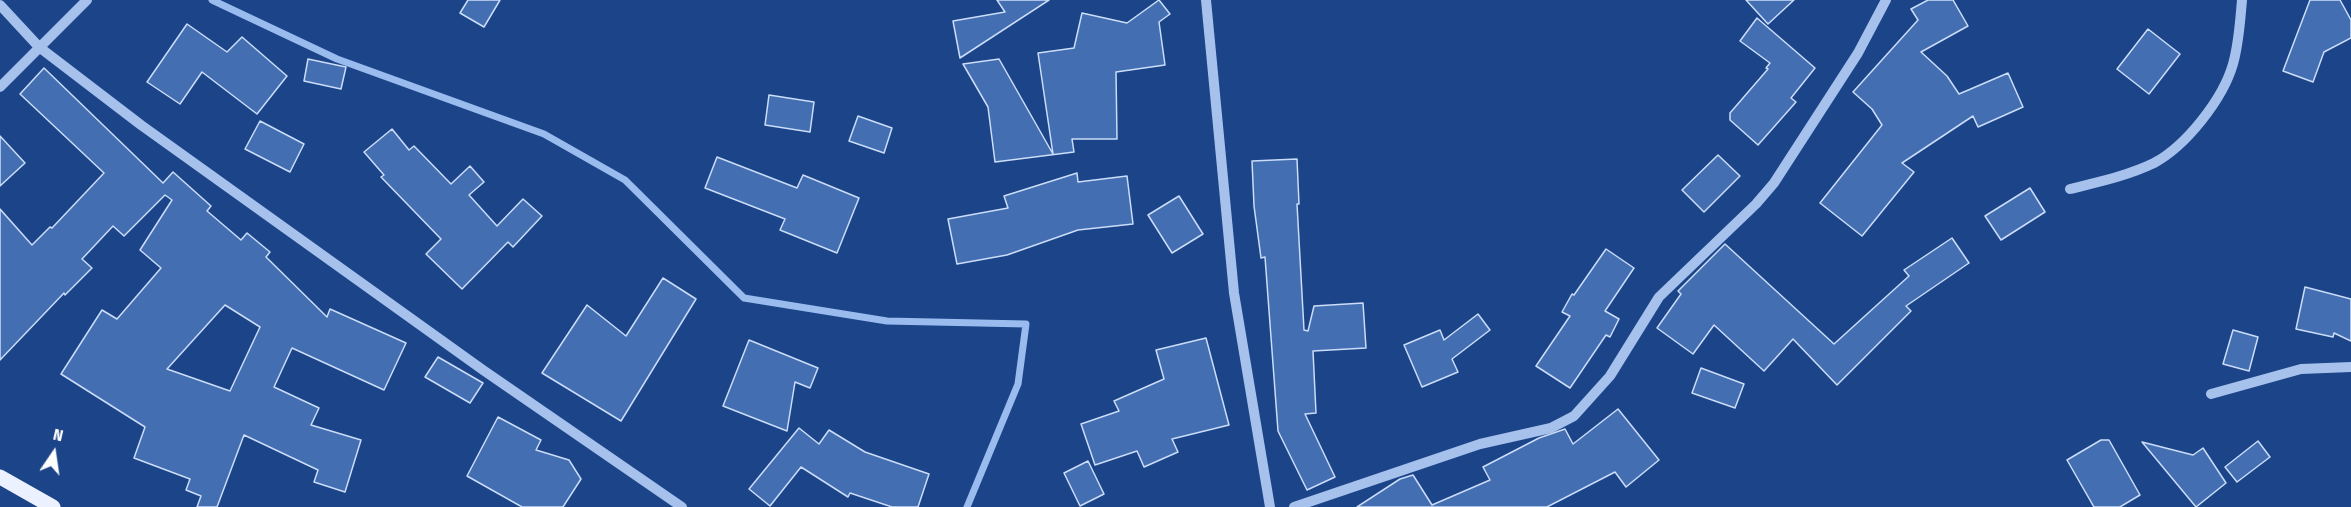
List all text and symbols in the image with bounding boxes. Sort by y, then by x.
north arrow [24,423,84,483]
text: N [51,425,65,445]

